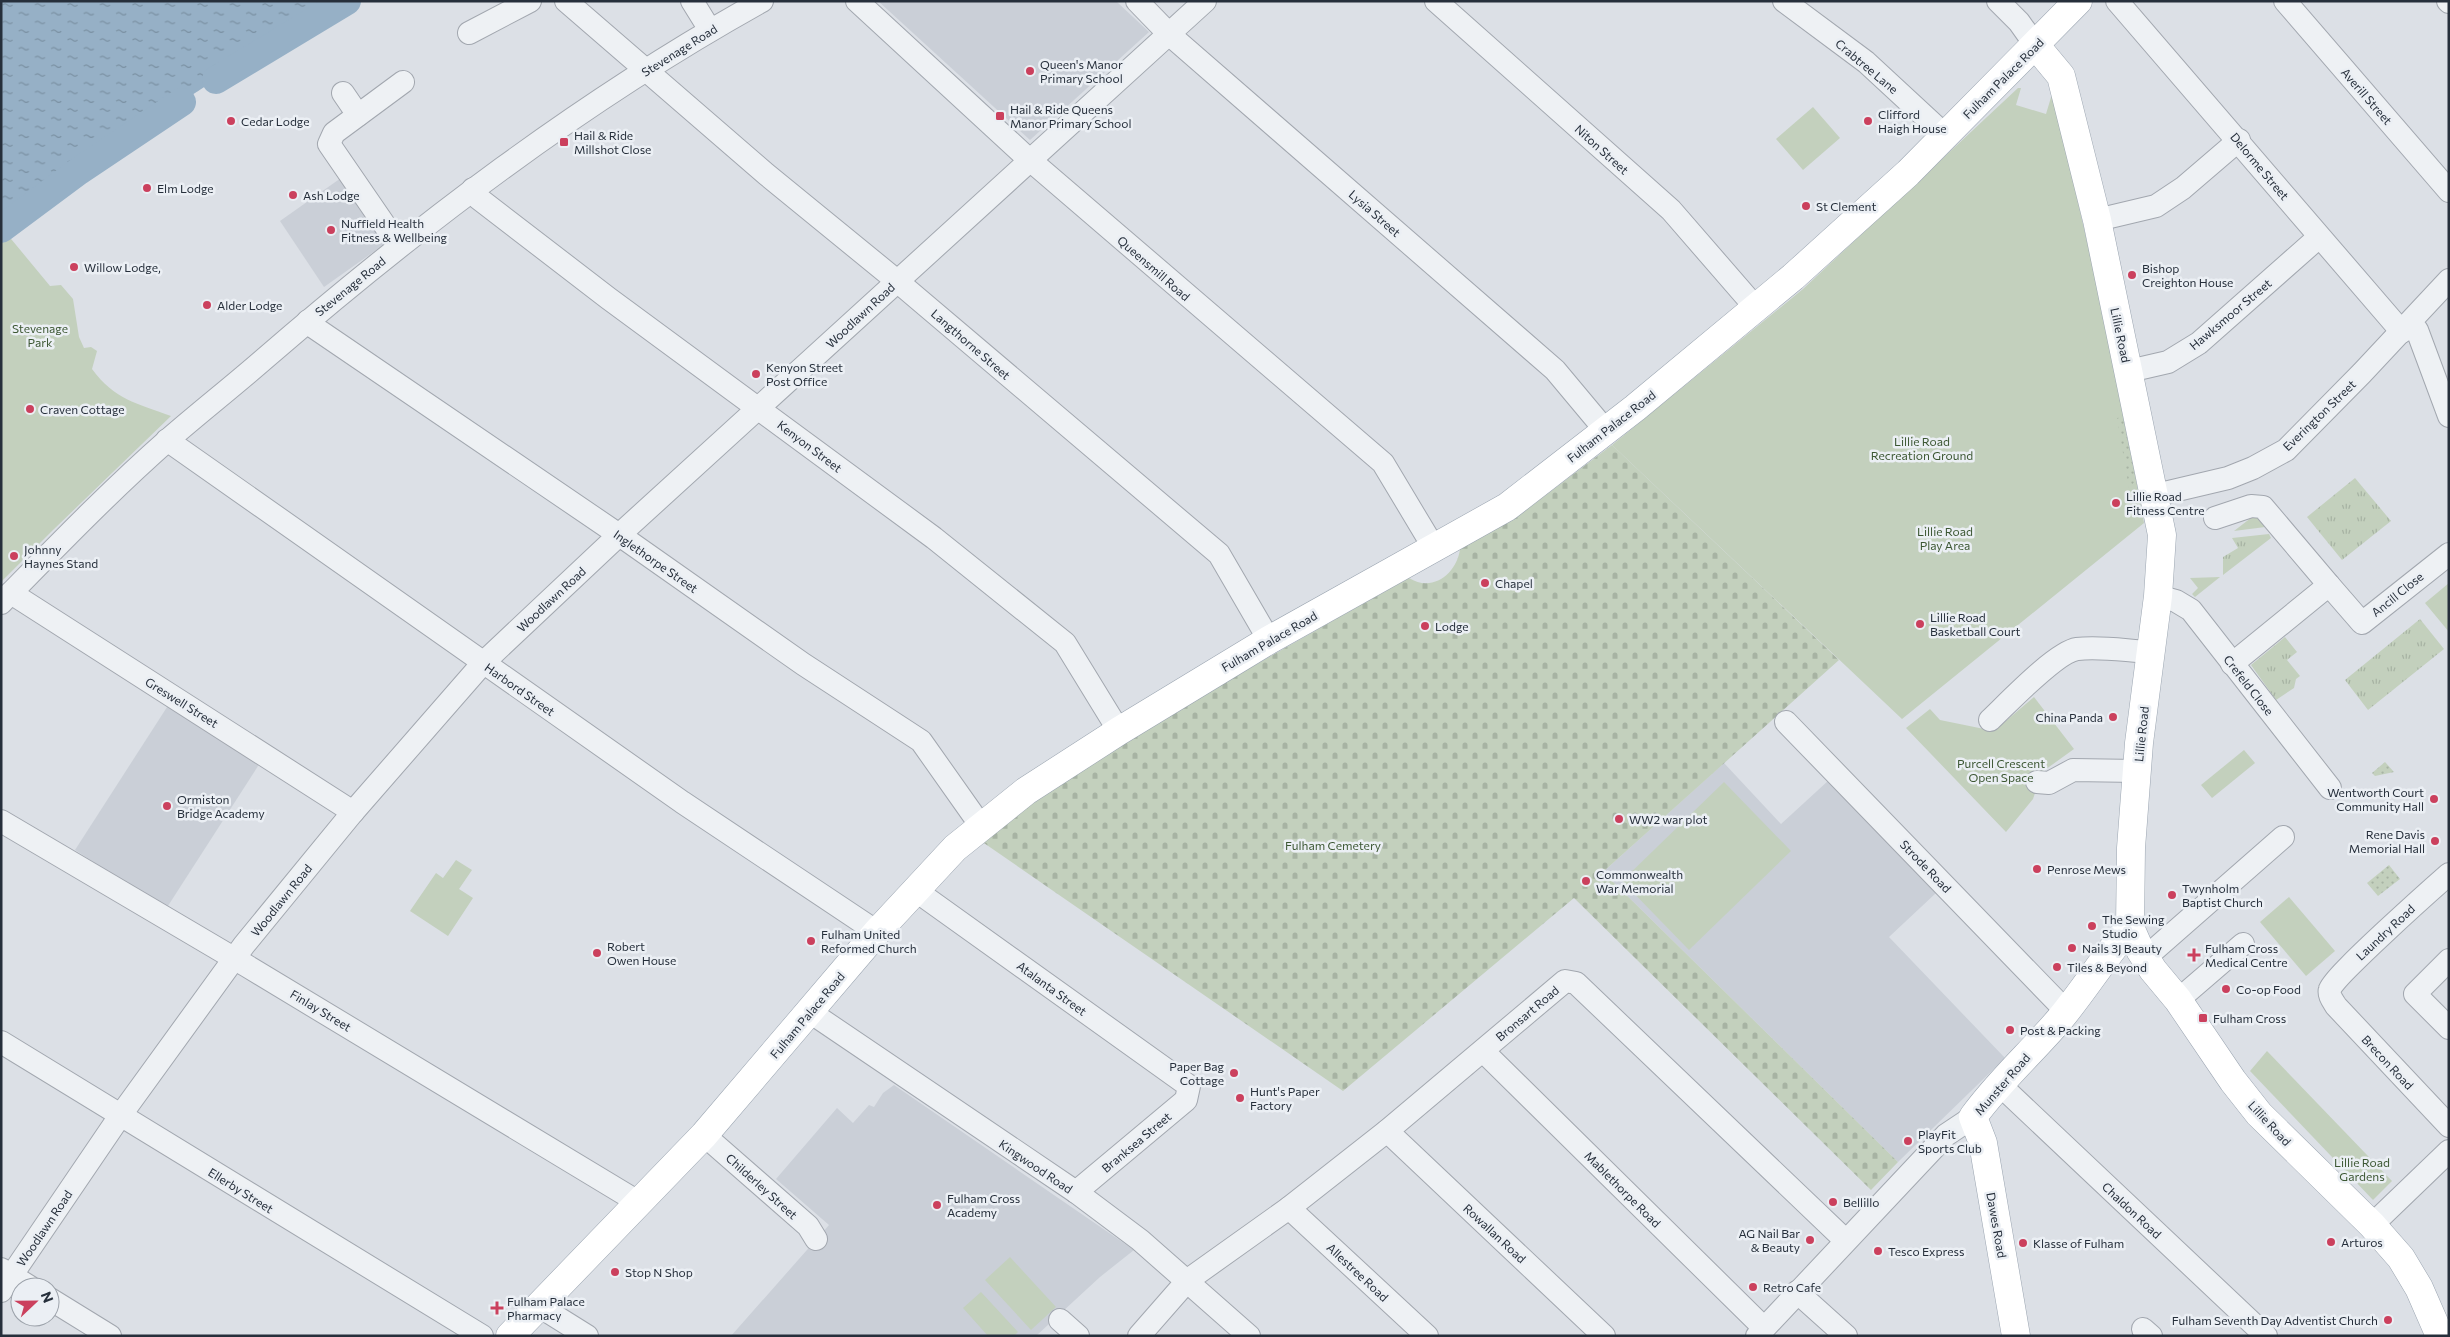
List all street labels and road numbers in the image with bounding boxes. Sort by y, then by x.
street label: Stevenage Road [639,21,719,79]
street label: Fulham Palace Road [1960,35,2046,121]
street label: Crabtree Lane [1833,36,1901,96]
street label: Averill Street [2339,65,2395,127]
street label: Niton Street [1572,121,1632,177]
street label: Delorme Street [2228,130,2292,202]
street label: Lysia Street [1346,187,1404,239]
street label: Queensmill Road [1115,233,1193,303]
street label: Stevenage Road [312,253,388,319]
street label: Hawksmoor Street [2186,276,2274,352]
street label: Woodlawn Road [823,280,897,350]
street label: Langthorne Street [929,306,1013,382]
street label: Lillie Road [2108,306,2134,364]
street label: Everington Street [2280,377,2358,453]
street label: Fulham Palace Road [1564,387,1658,465]
street label: Kenyon Street [775,417,845,475]
street label: Inglethorpe Street [611,527,701,595]
street label: Woodlawn Road [514,564,588,634]
street label: Ancill Close [2368,569,2426,619]
street label: Fulham Palace Road [1219,608,1319,674]
street label: Crefeld Close [2221,652,2277,718]
street label: Harbord Street [482,660,558,718]
street label: Greswell Street [143,674,221,730]
street label: Lillie Road [2131,705,2151,762]
street label: Strode Road [1898,837,1954,895]
street label: Woodlawn Road [248,861,314,939]
street label: Laundry Road [2353,901,2417,963]
street label: Atalanta Street [1014,958,1090,1018]
street label: Fulham Palace Road [767,969,847,1061]
street label: Bronsart Road [1493,982,1561,1043]
street label: Finlay Street [288,986,354,1034]
street label: Brecon Road [2359,1032,2417,1092]
street label: Munster Road [1972,1050,2032,1118]
street label: Lillie Road [2246,1098,2294,1148]
street label: Branksea Street [1098,1109,1174,1175]
street label: Kingwood Road [997,1136,1075,1196]
street label: Mablethorpe Road [1582,1148,1664,1230]
street label: Childerley Street [724,1150,801,1222]
street label: Ellerby Street [206,1165,276,1216]
street label: Chaldon Road [2100,1179,2165,1241]
street label: Woodlawn Road [13,1187,75,1269]
street label: Dawes Road [1984,1191,2010,1259]
street label: Rowallan Road [1461,1201,1529,1265]
street label: Allestree Road [1324,1240,1392,1304]

